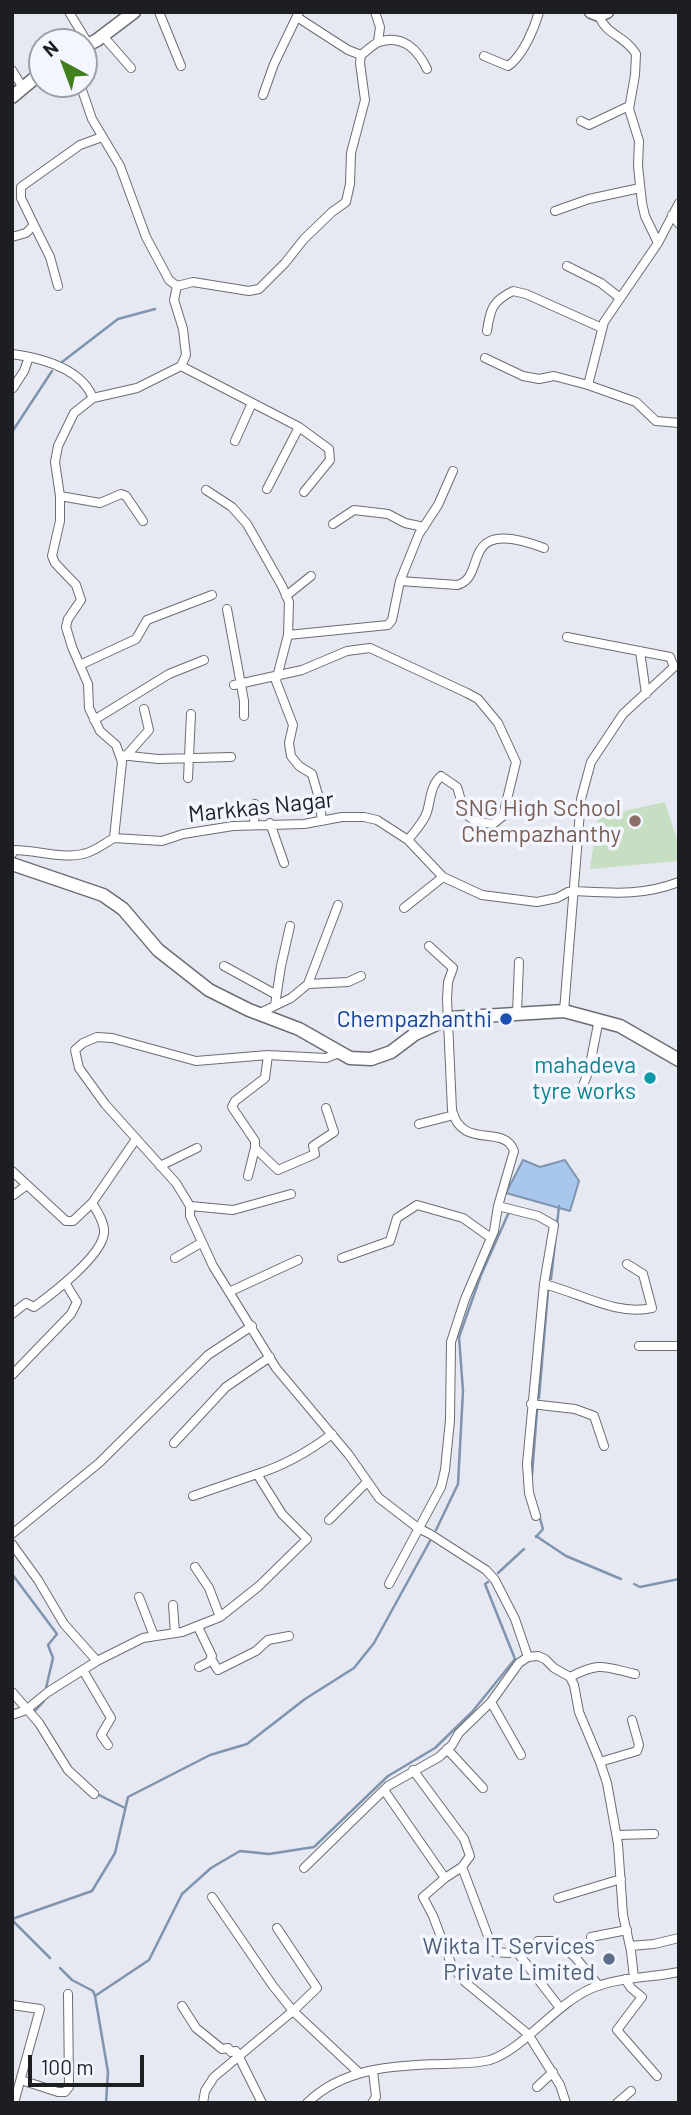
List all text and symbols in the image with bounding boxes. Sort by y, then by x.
north arrow [28,28,98,98]
text: N [38,35,63,61]
street label: Markkas Nagar [187,786,335,828]
place label: SNG High School Chempazhanthy [455,794,621,848]
marker: SNG High School Chempazhanthy [627,813,643,829]
place label: Chempazhanthi [337,1005,492,1033]
marker: Chempazhanthi [498,1011,514,1027]
place label: mahadeva tyre works [532,1051,636,1105]
marker: mahadeva tyre works [642,1070,658,1086]
place label: Wikta IT Services Private Limited [423,1932,595,1986]
marker: Wikta IT Services Private Limited [601,1951,617,1967]
scale bar [32,2042,147,2086]
text: 100 m [41,2054,94,2079]

